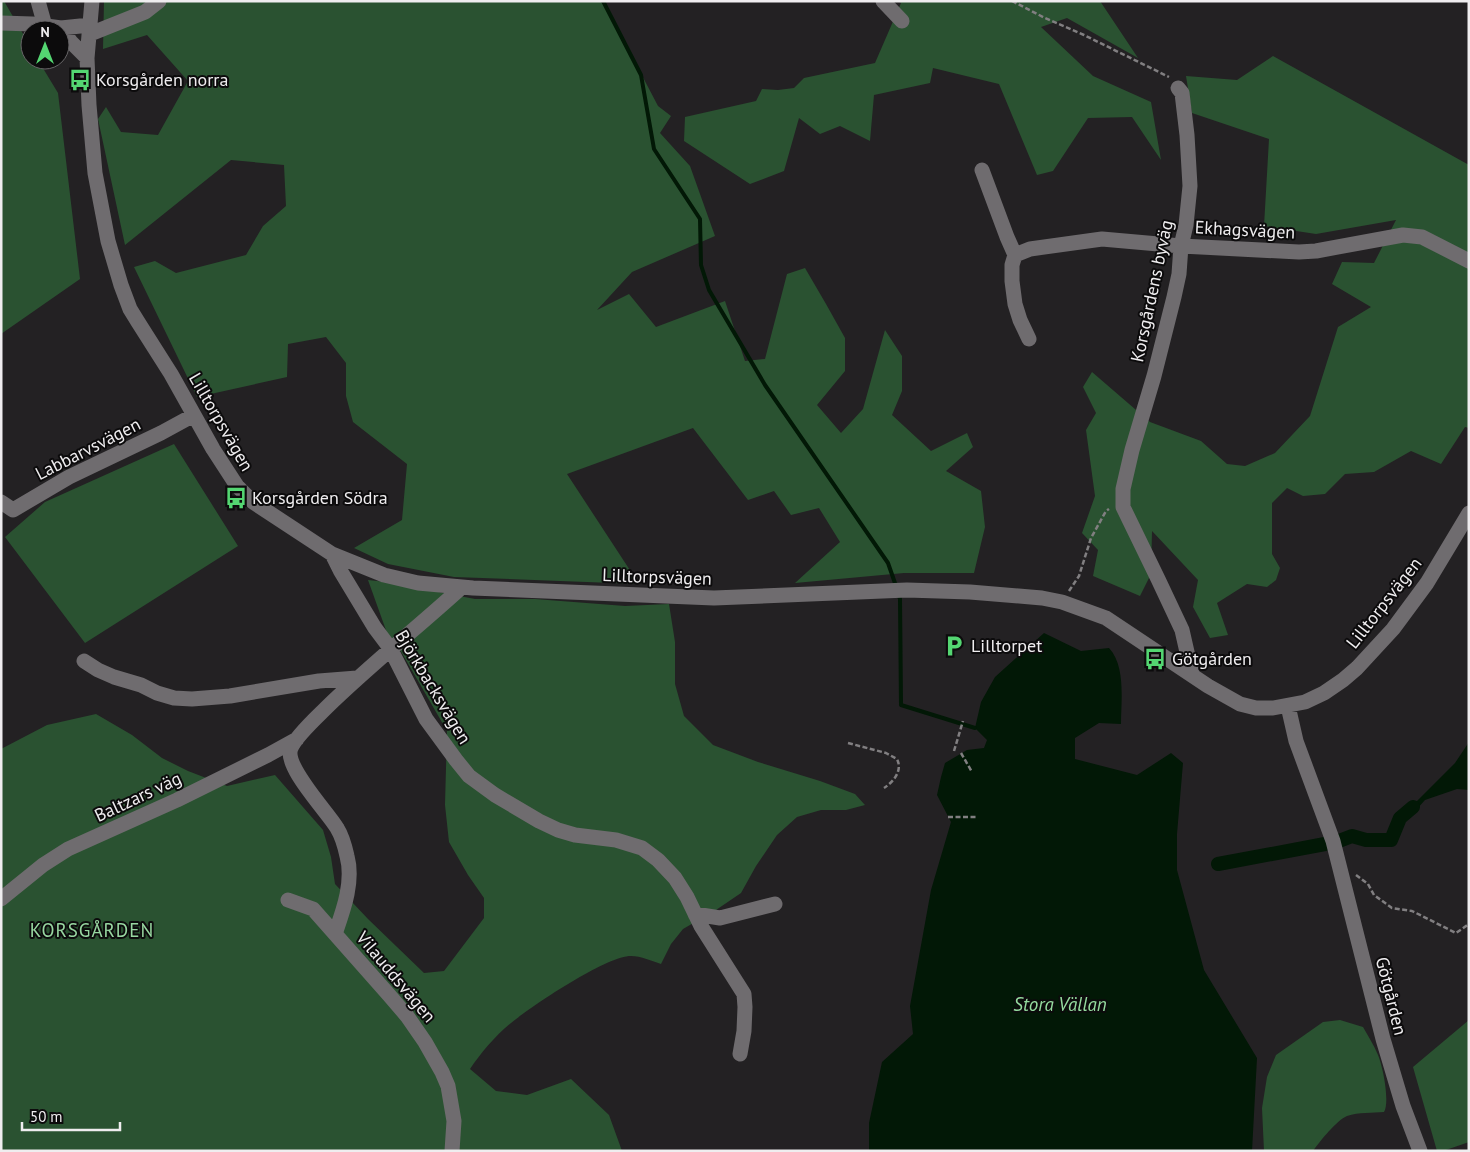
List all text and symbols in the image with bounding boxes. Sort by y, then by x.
north arrow [20,20,70,70]
text: N [40,23,50,41]
bus stop icon: Korsgården norra [67,67,93,93]
place label: Korsgården norra [96,68,228,91]
street label: Ekhagsvägen [1194,215,1296,244]
street label: Korsgårdens byväg [1125,218,1178,364]
street label: Lilltorpsvägen [184,368,259,475]
street label: Labbarvsvägen [31,412,144,485]
bus stop icon: Korsgården Södra [223,485,249,511]
place label: Korsgården Södra [252,486,388,509]
street label: Lilltorpsvägen [1341,552,1426,653]
street label: Lilltorpsvägen [602,563,712,590]
street label: Björkbacksvägen [390,626,476,748]
parking icon: Lilltorpet [941,633,967,659]
place label: Lilltorpet [971,634,1042,657]
bus stop icon: Götgården [1142,646,1168,672]
place label: Götgården [1172,647,1252,670]
street label: Baltzars väg [91,766,185,827]
district label: KORSGÅRDEN [30,918,154,942]
street label: Vilauddsvägen [351,926,441,1027]
street label: Götgården [1371,954,1412,1037]
water label: Stora Vällan [1013,992,1107,1016]
scale bar [22,1100,120,1132]
text: 50 m [30,1107,63,1126]

